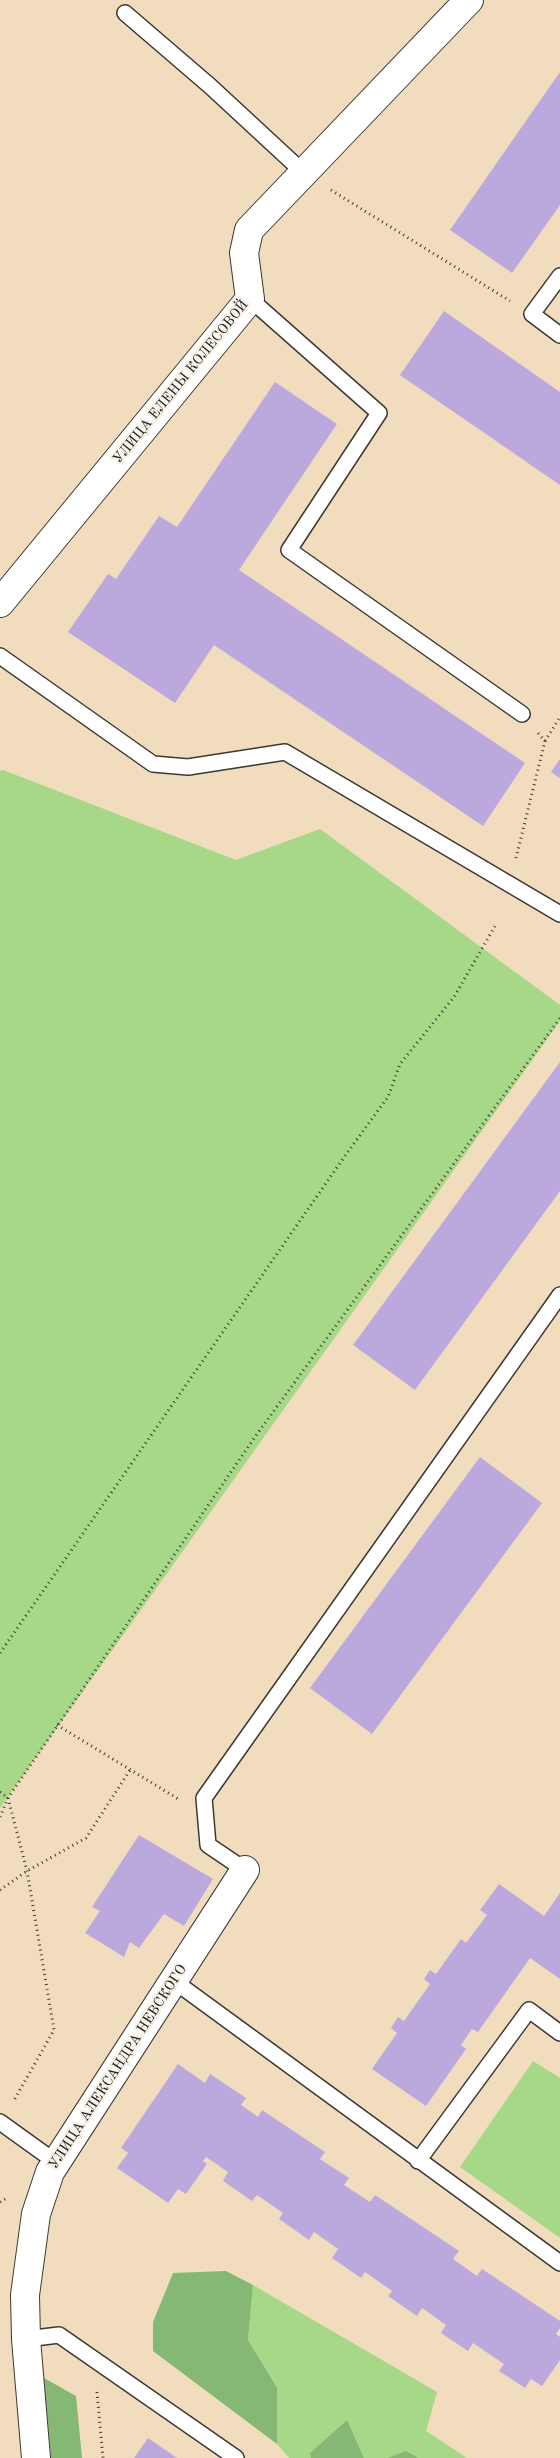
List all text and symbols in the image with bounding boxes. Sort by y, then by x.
street label: УЛИЦА ЕЛЕНЫ КОЛЕСОВОЙ [110,297,252,467]
street label: УЛИЦА АЛЕКСАНДРА НЕВСКОГО [45,1961,191,2173]

